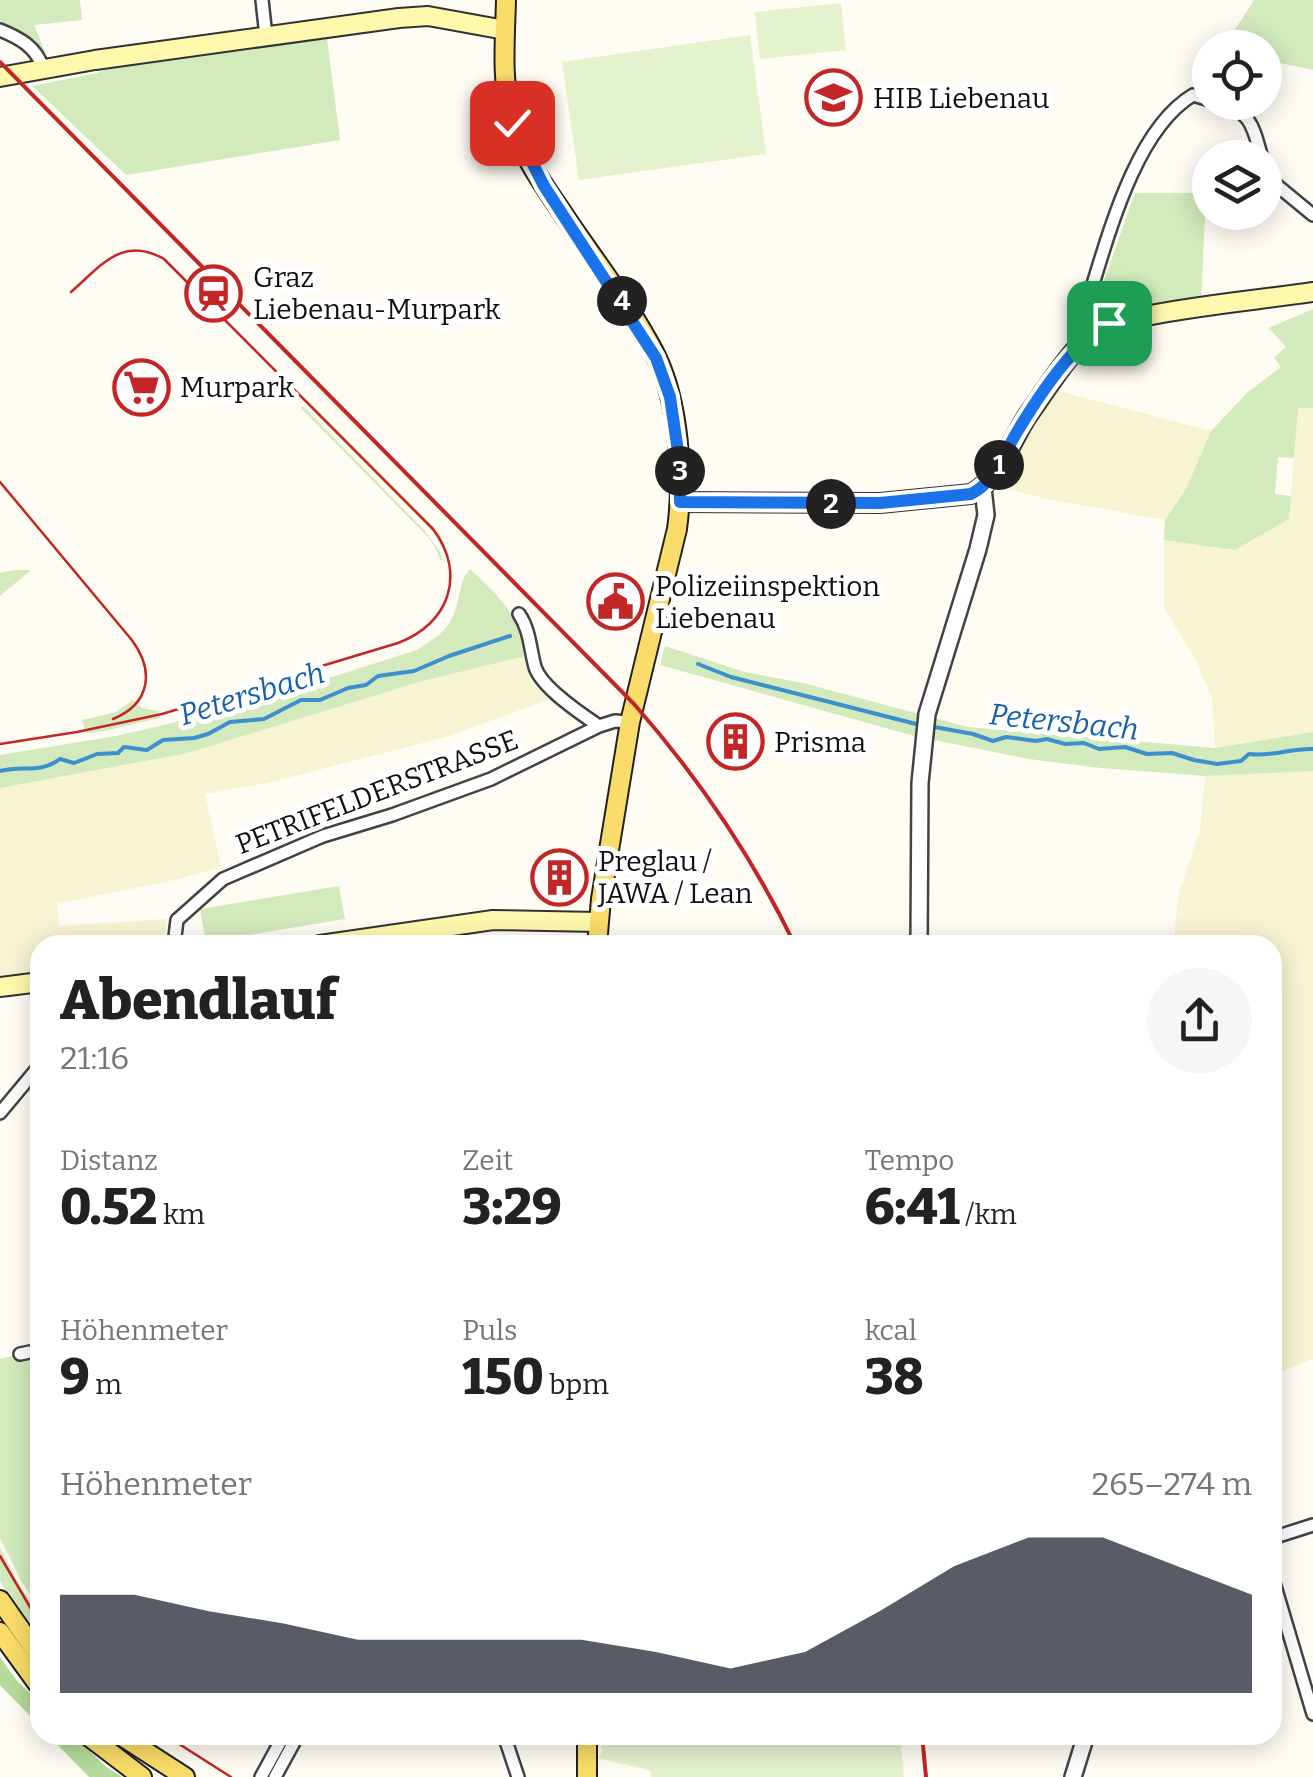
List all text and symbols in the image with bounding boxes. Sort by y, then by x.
map controls [1192,30,1282,230]
button: locate [1192,30,1282,120]
school or university icon: HIB Liebenau [804,68,864,128]
pin [470,81,555,166]
place label: HIB Liebenau [873,82,1049,115]
icon: check [485,96,540,151]
button: layers [1192,140,1282,230]
place label: Graz Liebenau-Murpark [253,261,501,326]
station icon: Graz Liebenau-Murpark [184,263,244,323]
pin: 4 [597,276,647,326]
pin [1067,281,1152,366]
text: 4 [613,284,631,317]
icon: arrive [1082,296,1137,351]
supermarket icon: Murpark [111,357,171,417]
place label: Murpark [180,371,294,404]
pin: 1 [974,440,1024,490]
pin: 3 [655,446,705,496]
text: 1 [993,448,1005,481]
text: 3 [672,454,688,487]
pin: 2 [806,479,856,529]
text: 2 [823,487,839,520]
place label: Polizeiinspektion Liebenau [655,570,880,635]
public building icon: Polizeiinspektion Liebenau [586,572,646,632]
water label: Petersbach [175,655,329,733]
water label: Petersbach [988,696,1140,748]
building icon: Prisma [705,712,765,772]
street label: PETRIFELDERSTRASSE [231,723,523,861]
place label: Prisma [774,726,866,759]
place label: Preglau / JAWA / Lean [597,845,753,910]
building icon: Preglau / JAWA / Lean [529,847,589,907]
text: Abendlauf [60,968,337,1034]
button: share [1147,968,1252,1073]
text: 21:16 [60,1039,129,1077]
text: Distanz [60,1144,158,1177]
text: Zeit [462,1144,513,1177]
text: Tempo [865,1144,954,1177]
text: 0.52 [60,1177,157,1237]
text: 3:29 [462,1177,562,1237]
text: 6:41 [865,1177,960,1237]
text: km [157,1198,205,1231]
text: /km [960,1198,1017,1231]
text: Höhenmeter [60,1314,228,1347]
text: Puls [462,1314,517,1347]
text: kcal [865,1314,917,1347]
text: 9 [60,1347,90,1407]
text: 150 [462,1347,544,1407]
text: 38 [865,1347,924,1407]
text: m [90,1368,122,1401]
text: bpm [544,1368,609,1401]
text: Höhenmeter [60,1465,252,1503]
text: 265–274 m [1092,1465,1252,1503]

